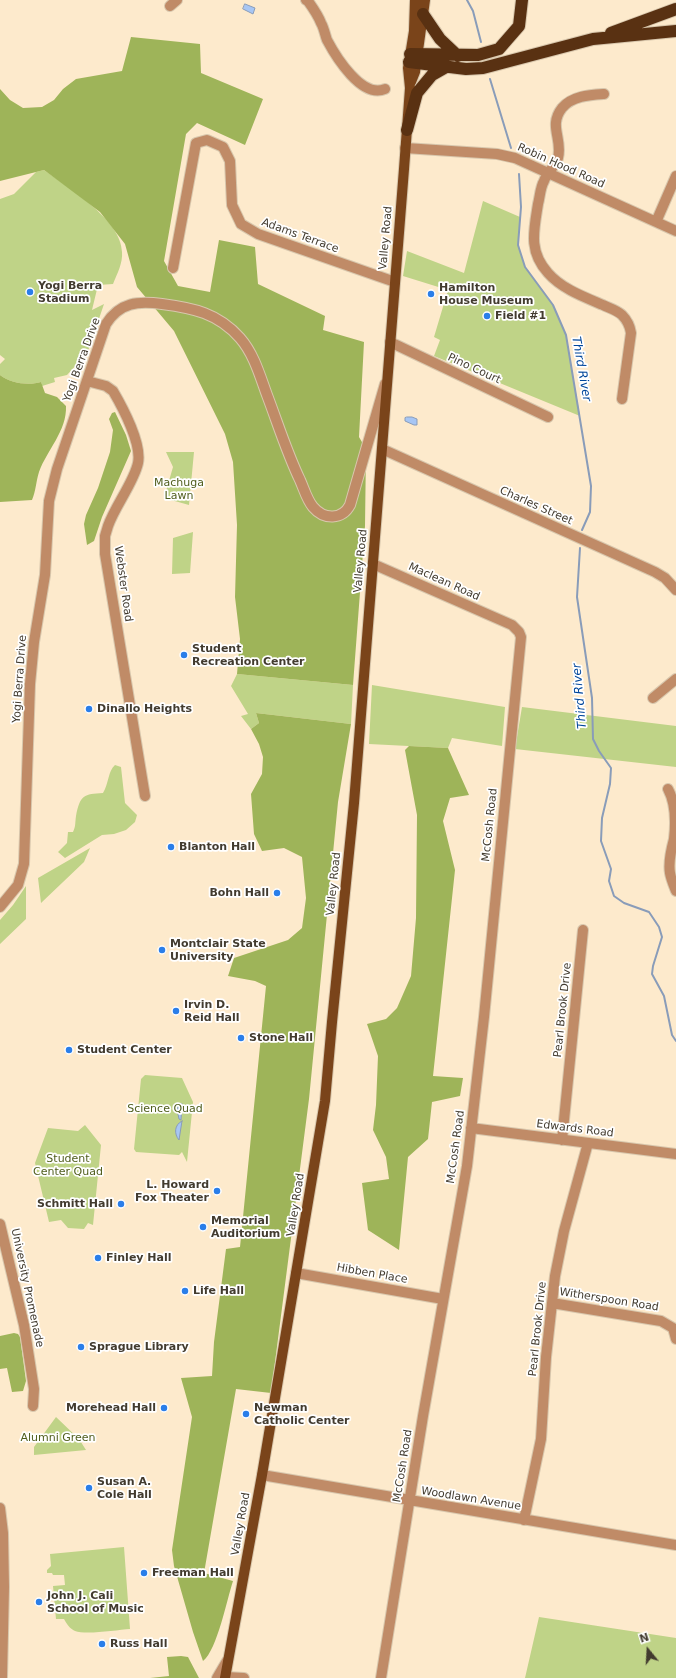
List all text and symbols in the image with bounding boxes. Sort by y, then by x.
street label: Robin Hood Road [515,141,607,191]
street label: Valley Road [377,206,395,270]
street label: Adams Terrace [260,216,340,256]
place label: Yogi Berra Stadium [38,279,102,305]
place label: Hamilton House Museum [439,281,534,307]
marker: Yogi Berra Stadium [25,287,35,297]
marker: Hamilton House Museum [426,289,436,299]
place label: Field #1 [495,309,546,323]
marker: Field #1 [482,311,492,321]
street label: Yogi Berra Drive [61,316,103,404]
water label: Third River [568,335,594,403]
street label: Pino Court [445,351,503,387]
park label: Machuga Lawn [154,476,204,502]
street label: Charles Street [498,484,574,528]
street label: Valley Road [352,529,370,593]
street label: Webster Road [111,545,135,623]
street label: Maclean Road [406,560,482,604]
street label: Yogi Berra Drive [10,635,30,723]
place label: Student Recreation Center [192,642,305,668]
marker: Student Recreation Center [179,650,189,660]
water label: Third River [570,663,590,729]
place label: Dinallo Heights [97,702,192,716]
marker: Dinallo Heights [84,704,94,714]
street label: McCosh Road [480,788,500,862]
place label: Blanton Hall [179,840,255,854]
marker: Blanton Hall [166,842,176,852]
street label: Valley Road [324,852,344,916]
place label: Bohn Hall [209,886,269,900]
marker: Bohn Hall [272,888,282,898]
place label: Montclair State University [170,937,266,963]
marker: Montclair State University [157,945,167,955]
street label: Pearl Brook Drive [551,962,575,1058]
place label: Irvin D. Reid Hall [184,998,240,1024]
marker: Irvin D. Reid Hall [171,1006,181,1016]
place label: Stone Hall [249,1031,313,1045]
marker: Stone Hall [236,1033,246,1043]
place label: Student Center [77,1043,172,1057]
marker: Student Center [64,1045,74,1055]
park label: Science Quad [127,1102,203,1116]
street label: McCosh Road [444,1110,468,1184]
street label: Edwards Road [536,1118,614,1140]
park label: Student Center Quad [33,1152,103,1178]
street label: Valley Road [284,1172,308,1238]
place label: L. Howard Fox Theater [135,1178,209,1204]
marker: L. Howard Fox Theater [212,1186,222,1196]
place label: Schmitt Hall [37,1197,113,1211]
marker: Schmitt Hall [116,1199,126,1209]
place label: Memorial Auditorium [211,1214,280,1240]
marker: Memorial Auditorium [198,1222,208,1232]
street label: University Promenade [8,1227,46,1349]
place label: Finley Hall [106,1251,172,1265]
marker: Finley Hall [93,1253,103,1263]
street label: Hibben Place [336,1261,408,1287]
street label: Pearl Brook Drive [526,1281,550,1377]
place label: Life Hall [193,1284,244,1298]
marker: Life Hall [180,1286,190,1296]
street label: Witherspoon Road [558,1286,660,1314]
place label: Sprague Library [89,1340,189,1354]
marker: Sprague Library [76,1342,86,1352]
place label: Morehead Hall [66,1401,156,1415]
place label: Newman Catholic Center [254,1401,350,1427]
marker: Morehead Hall [159,1403,169,1413]
marker: Newman Catholic Center [241,1409,251,1419]
street label: McCosh Road [391,1429,415,1503]
park label: Alumni Green [20,1431,96,1445]
place label: Susan A. Cole Hall [97,1475,152,1501]
marker: Susan A. Cole Hall [84,1483,94,1493]
street label: Woodlawn Avenue [420,1485,522,1513]
street label: Valley Road [229,1491,253,1557]
place label: Freeman Hall [152,1566,234,1580]
marker: Freeman Hall [139,1568,149,1578]
place label: John J. Cali School of Music [47,1589,144,1615]
marker: John J. Cali School of Music [34,1597,44,1607]
north arrow [628,1630,668,1670]
text: N [638,1631,651,1646]
place label: Russ Hall [110,1637,167,1651]
marker: Russ Hall [97,1639,107,1649]

